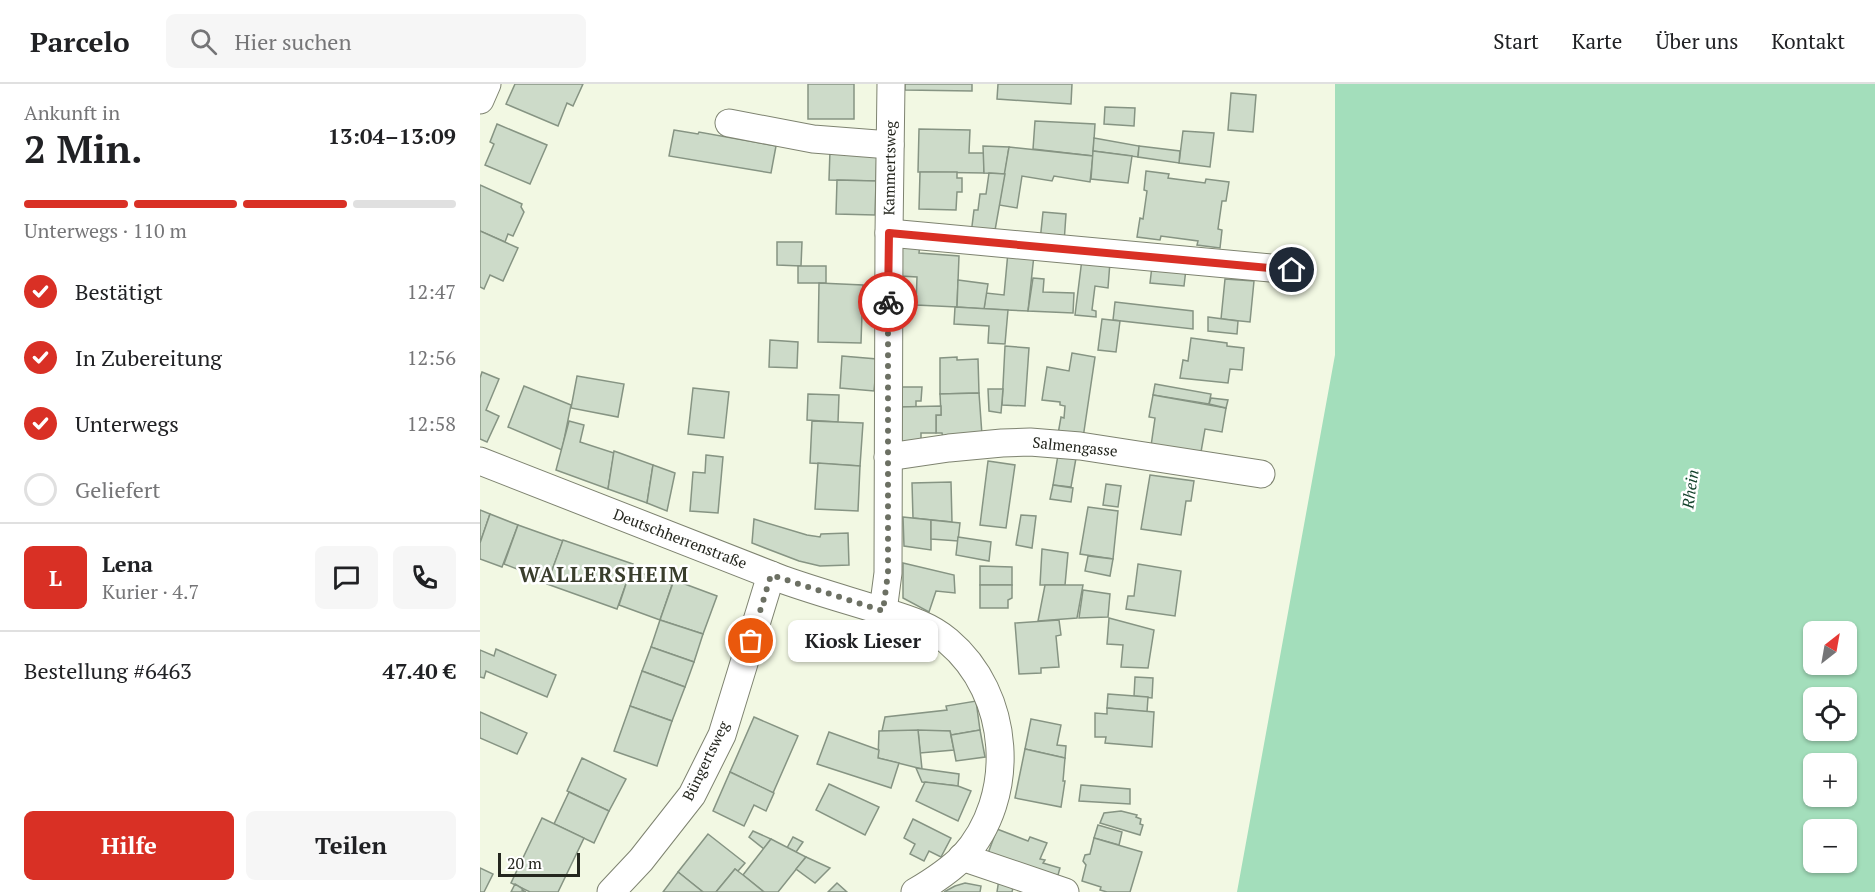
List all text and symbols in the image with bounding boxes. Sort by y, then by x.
search box [166,14,586,68]
text: Parcelo [30,23,130,60]
icon: search [187,25,220,58]
text: Hier suchen [235,27,351,56]
text: Start [1493,27,1539,55]
text: Karte [1572,27,1622,55]
text: Über uns [1655,27,1738,55]
text: Kontakt [1771,27,1845,55]
text: Ankunft in [24,99,120,126]
street label: Kammertsweg [878,119,900,216]
text: 13:04–13:09 [328,121,456,150]
text: 2 Min. [24,122,142,174]
text: Unterwegs · 110 m [24,217,187,244]
pin [1266,244,1317,295]
icon: home [1275,253,1308,286]
courier [858,272,918,332]
icon: check [24,275,57,308]
text: Bestätigt [75,277,163,306]
text: 12:47 [407,278,456,305]
icon: bike [872,286,905,319]
icon: check [24,341,57,374]
text: In Zubereitung [75,343,222,372]
text: 12:56 [407,344,456,371]
icon: check [24,407,57,440]
text: Unterwegs [75,409,179,438]
text: 12:58 [407,410,456,437]
street label: Salmengasse [1032,432,1119,460]
water label: Rhein [1676,468,1704,511]
text: Geliefert [75,475,160,504]
street label: Deutschherrenstraße [611,503,750,573]
button: chat [315,546,378,609]
button: phone [393,546,456,609]
text: Lena [102,549,153,578]
district label: WALLERSHEIM [518,560,690,588]
text: L [49,563,62,592]
text: Kurier · 4.7 [102,578,199,605]
pin [725,615,776,666]
callout: Kiosk Lieser [787,620,937,662]
north arrow [1803,621,1857,675]
map controls [1803,621,1857,873]
icon: bag [734,624,767,657]
text: Kiosk Lieser [805,627,921,654]
text: Bestellung #6463 [24,656,192,685]
text: 47.40 € [383,656,456,685]
button: locate [1803,687,1857,741]
street label: Büngertsweg [677,716,733,804]
button: + [1803,753,1857,807]
button: Hilfe [24,811,234,880]
button: Teilen [246,811,456,880]
button: − [1803,819,1857,873]
scale bar [498,850,580,878]
text: 20 m [507,852,542,874]

